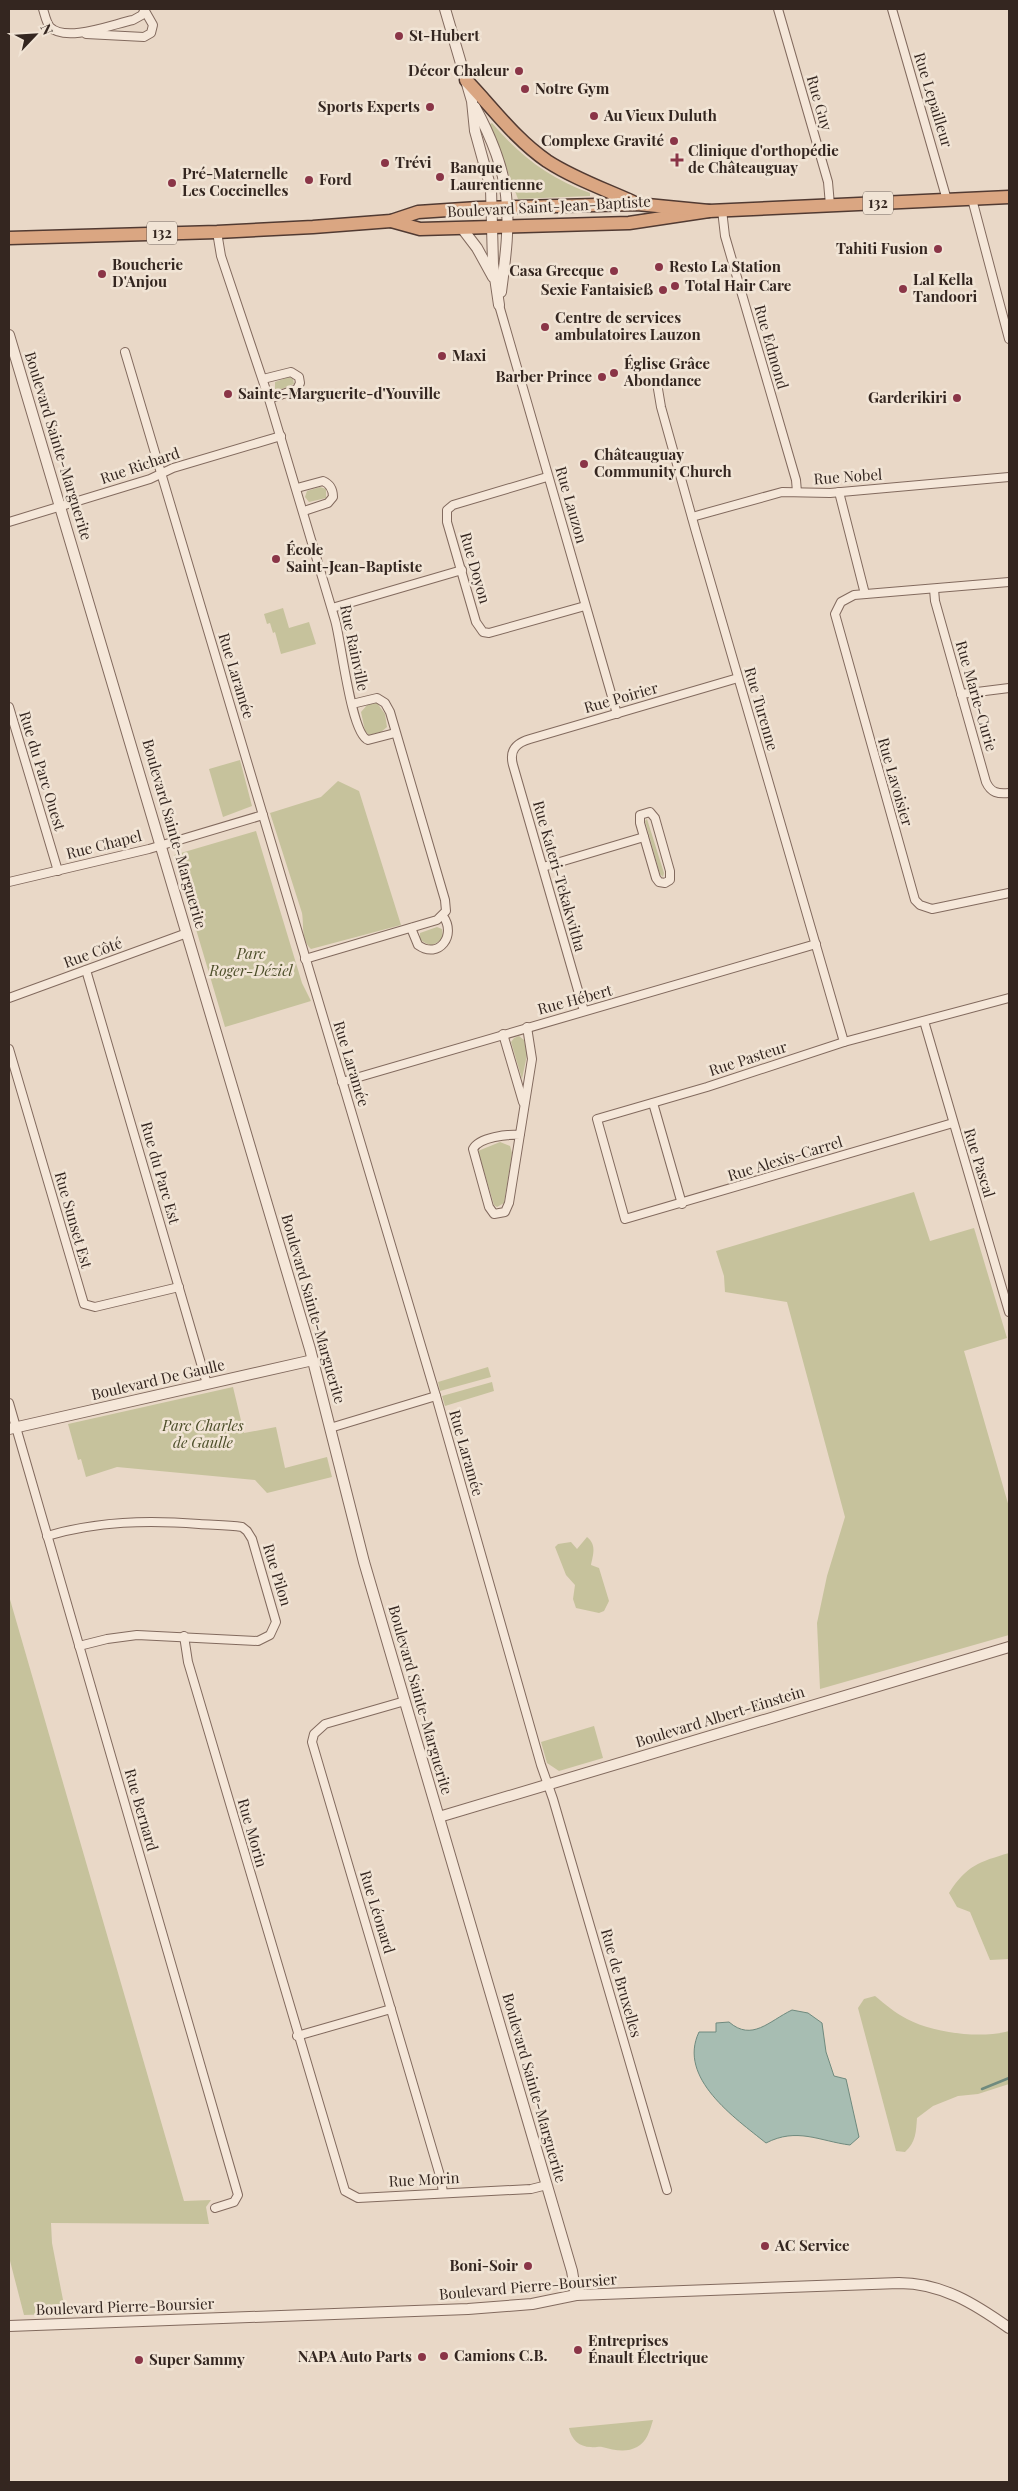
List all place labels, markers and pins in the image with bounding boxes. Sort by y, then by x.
place label: St-Hubert [409,25,480,45]
marker: St-Hubert [393,30,405,42]
place label: Décor Chaleur [408,60,509,80]
marker: Décor Chaleur [513,65,525,77]
place label: Notre Gym [535,78,610,98]
marker: Notre Gym [519,83,531,95]
place label: Sports Experts [318,96,420,116]
marker: Sports Experts [424,101,436,113]
place label: Au Vieux Duluth [603,105,717,125]
marker: Au Vieux Duluth [588,110,600,122]
place label: Complexe Gravité [541,130,664,150]
marker: Complexe Gravité [668,135,680,147]
place label: Clinique d'orthopédie de Châteauguay [688,140,839,177]
place label: Trévi [395,152,432,172]
marker: Clinique d'orthopédie de Châteauguay [670,153,684,167]
marker: Trévi [379,157,391,169]
place label: Banque Laurentienne [450,157,543,194]
place label: Pré-Maternelle Les Coccinelles [182,163,288,200]
place label: Ford [319,169,352,189]
marker: Banque Laurentienne [434,171,446,183]
marker: Ford [303,174,315,186]
marker: Pré-Maternelle Les Coccinelles [166,177,178,189]
place label: Tahiti Fusion [836,238,929,258]
marker: Tahiti Fusion [932,243,944,255]
place label: Boucherie D'Anjou [112,254,183,291]
place label: Resto La Station [669,256,782,276]
place label: Casa Grecque [509,260,604,280]
marker: Resto La Station [653,261,665,273]
marker: Casa Grecque [608,265,620,277]
marker: Boucherie D'Anjou [96,268,108,280]
place label: Lal Kella Tandoori [913,269,978,306]
place label: Total Hair Care [685,275,792,295]
place label: Sexie Fantaisieß [541,279,653,299]
marker: Total Hair Care [669,280,681,292]
marker: Lal Kella Tandoori [897,283,909,295]
marker: Sexie Fantaisieß [657,284,669,296]
place label: Centre de services ambulatoires Lauzon [555,307,701,344]
marker: Centre de services ambulatoires Lauzon [539,321,551,333]
place label: Maxi [452,345,487,365]
marker: Maxi [436,350,448,362]
place label: Église Grâce Abondance [623,353,710,390]
place label: Barber Prince [495,366,592,386]
marker: Église Grâce Abondance [608,367,620,379]
marker: Barber Prince [596,371,608,383]
place label: Sainte-Marguerite-d'Youville [238,383,441,403]
place label: Garderikiri [868,387,947,407]
marker: Sainte-Marguerite-d'Youville [222,388,234,400]
marker: Garderikiri [951,392,963,404]
place label: Châteauguay Community Church [594,444,732,481]
marker: Châteauguay Community Church [578,458,590,470]
place label: École Saint-Jean-Baptiste [286,539,423,576]
marker: École Saint-Jean-Baptiste [270,553,282,565]
place label: AC Service [774,2235,850,2255]
marker: AC Service [759,2240,771,2252]
place label: Boni-Soir [449,2255,518,2275]
marker: Boni-Soir [522,2260,534,2272]
place label: Entreprises Énault Électrique [588,2330,709,2367]
marker: Entreprises Énault Électrique [572,2344,584,2356]
place label: Camions C.B. [454,2345,548,2365]
place label: NAPA Auto Parts [298,2346,412,2366]
place label: Super Sammy [149,2349,245,2369]
marker: Camions C.B. [438,2350,450,2362]
marker: NAPA Auto Parts [416,2351,428,2363]
marker: Super Sammy [133,2354,145,2366]

